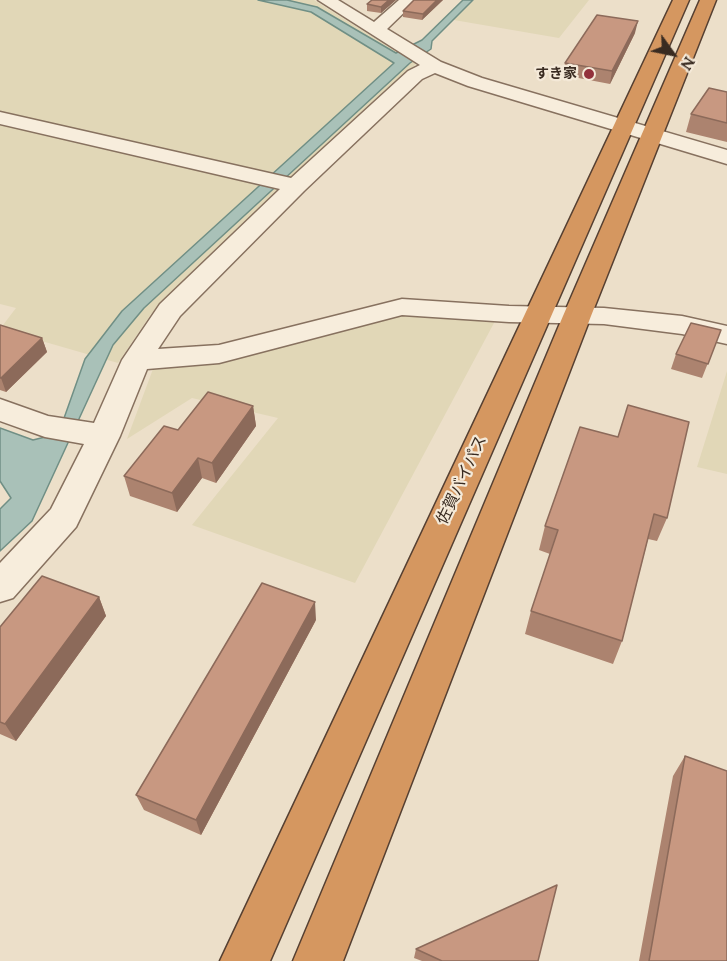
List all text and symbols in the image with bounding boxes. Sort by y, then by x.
north arrow [643,24,703,84]
text: N [676,53,700,74]
place label: すき家 [535,66,577,82]
marker: すき家 [582,67,596,81]
street label: 佐賀バイパス [433,432,491,528]

